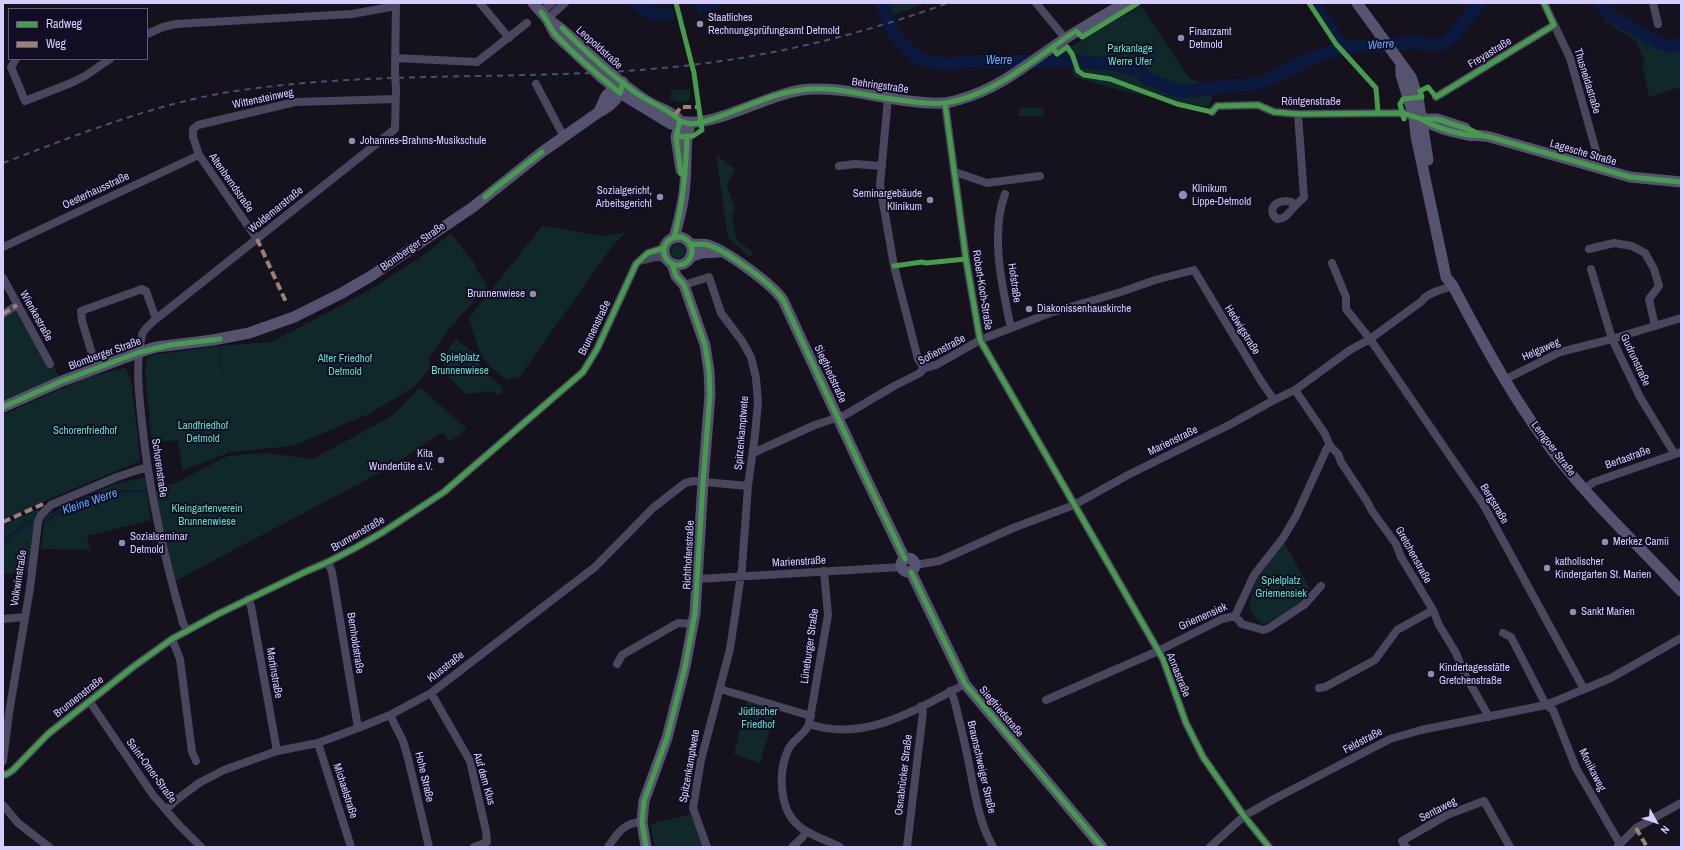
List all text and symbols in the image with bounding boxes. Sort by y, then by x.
legend [8,8,148,60]
place label: Staatliches Rechnungsprüfungsamt Detmold [708,11,840,37]
text: Radweg [46,16,82,32]
marker: Staatliches Rechnungsprüfungsamt Detmold [695,19,705,29]
street label: Leopoldstraße [573,24,625,72]
place label: Finanzamt Detmold [1189,25,1232,51]
marker: Finanzamt Detmold [1176,33,1186,43]
street label: Freyastraße [1466,35,1514,71]
text: Weg [46,36,66,52]
water label: Werre [1367,37,1395,53]
park label: Parkanlage Werre Ufer [1107,42,1153,68]
street label: Thusneldastraße [1571,47,1603,115]
water label: Werre [986,54,1012,68]
street label: Behringstraße [851,75,909,97]
street label: Wittensteinweg [231,86,295,112]
street label: Röntgenstraße [1281,95,1341,109]
place label: Johannes-Brahms-Musikschule [360,134,486,148]
marker: Johannes-Brahms-Musikschule [347,136,357,146]
street label: Lagesche Straße [1548,137,1618,169]
street label: Altenberndstraße [206,151,256,215]
street label: Oesterhausstraße [60,170,132,212]
place label: Klinikum Lippe-Detmold [1192,182,1251,208]
street label: Woldemarstraße [246,184,306,236]
place label: Sozialgericht, Arbeitsgericht [596,184,652,210]
place label: Seminargebäude Klinikum [853,187,922,213]
marker: Klinikum Lippe-Detmold [1177,189,1189,201]
marker: Sozialgericht, Arbeitsgericht [655,192,665,202]
marker: Seminargebäude Klinikum [925,195,935,205]
street label: Blomberger Straße [378,220,448,274]
street label: Robert-Koch-Straße [969,249,995,331]
street label: Hofstraße [1005,262,1023,304]
place label: Brunnenwiese [467,287,525,301]
street label: Wienkestraße [17,288,55,344]
marker: Brunnenwiese [528,289,538,299]
street label: Brunnenstraße [576,298,614,358]
place label: Diakonissenhauskirche [1037,302,1131,316]
street label: Hedwigstraße [1222,303,1262,357]
marker: Diakonissenhauskirche [1024,304,1034,314]
street label: Sofienstraße [916,332,968,368]
street label: Gudrunstraße [1617,332,1653,388]
street label: Blomberger Straße [67,335,143,373]
street label: Helgaweg [1520,336,1562,364]
street label: Siegfriedstraße [811,343,849,405]
park label: Spielplatz Brunnenwiese [431,351,489,377]
park label: Alter Friedhof Detmold [318,352,372,378]
street label: Spitzenkamptwete [732,395,752,471]
park label: Landfriedhof Detmold [178,419,228,445]
street label: Lemgoer Straße [1528,419,1578,479]
street label: Marienstraße [1146,423,1200,459]
park label: Schorenfriedhof [53,424,117,438]
street label: Schorenstraße [148,438,170,498]
street label: Bertastraße [1604,444,1652,472]
place label: Kita Wundertüte e.V. [369,447,433,473]
marker: Kita Wundertüte e.V. [436,455,446,465]
street label: Bergstraße [1477,481,1511,527]
water label: Kleine Werre [61,486,119,518]
park label: Kleingartenverein Brunnenwiese [171,502,243,528]
street label: Brunnenstraße [329,513,387,555]
street label: Richthofenstraße [681,520,697,590]
street label: Gretchenstraße [1392,524,1434,586]
place label: Sozialseminar Detmold [130,530,188,556]
place label: Merkez Camii [1613,535,1669,549]
marker: Merkez Camii [1600,537,1610,547]
marker: Sozialseminar Detmold [117,538,127,548]
street label: Volkwinstraße [8,549,30,607]
street label: Marienstraße [772,554,826,570]
place label: katholischer Kindergarten St. Marien [1555,555,1651,581]
marker: katholischer Kindergarten St. Marien [1542,563,1552,573]
park label: Spielplatz Griemensiek [1255,574,1307,600]
street label: Griemensiek [1177,600,1229,634]
place label: Sankt Marien [1581,605,1635,619]
marker: Sankt Marien [1568,607,1578,617]
street label: Lüneburger Straße [798,608,822,684]
street label: Bernholdstraße [344,612,366,674]
street label: Martinstraße [263,647,285,699]
street label: Klusstraße [425,649,467,685]
street label: Annastraße [1163,651,1193,699]
place label: Kindertagesstätte Gretchenstraße [1439,661,1510,687]
marker: Kindertagesstätte Gretchenstraße [1426,669,1436,679]
street label: Brunnenstraße [51,673,107,721]
street label: Siegfriedstraße [976,684,1026,740]
park label: Jüdischer Friedhof [738,705,778,731]
street label: Braunschweiger Straße [964,719,998,815]
street label: Feldstraße [1341,725,1385,757]
street label: Spitzenkamptwete [677,728,703,804]
street label: Osnabrücker Straße [893,734,915,816]
street label: Saint-Omer-Straße [123,736,179,806]
street label: Monikaweg [1576,746,1608,794]
street label: Hohe Straße [412,751,436,803]
street label: Auf dem Klus [470,751,498,807]
street label: Michaelstraße [330,762,360,820]
street label: Sentaweg [1417,795,1459,825]
north arrow [1636,802,1676,842]
text: N [1658,823,1673,837]

